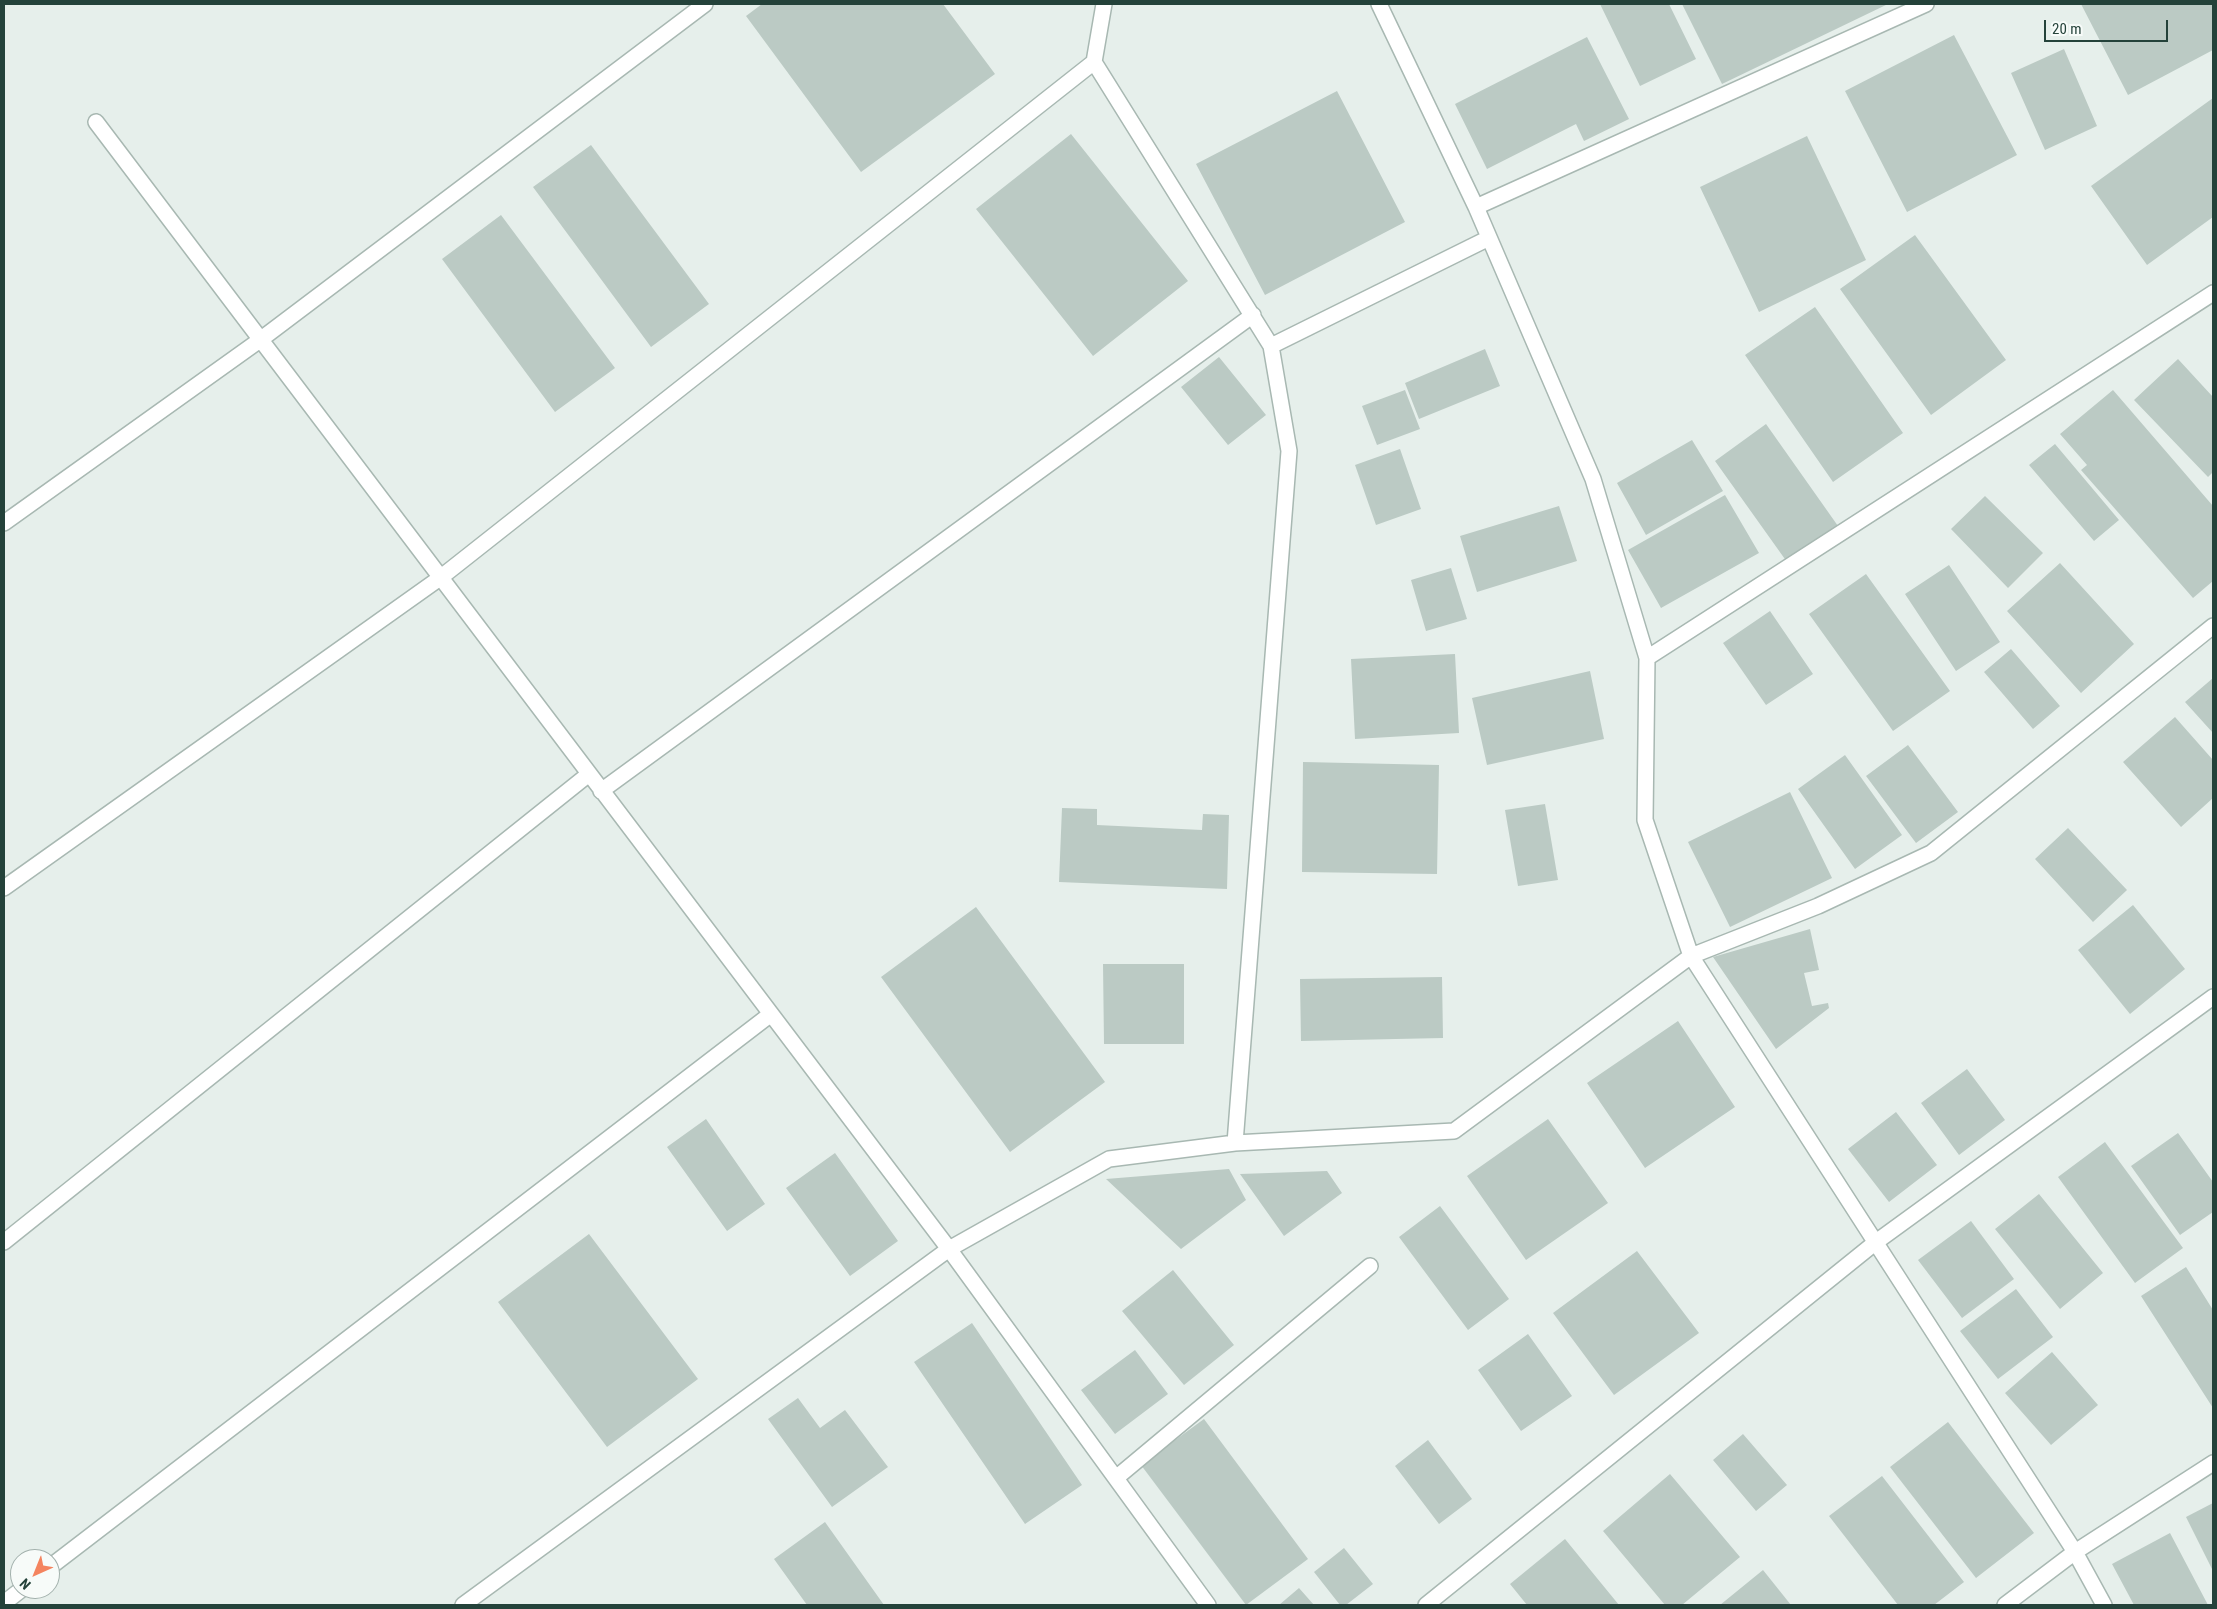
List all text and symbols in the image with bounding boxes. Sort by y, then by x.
scale bar [2047,10,2171,42]
text: 20 m [2052,20,2082,38]
north arrow [10,1549,60,1599]
text: N [17,1575,34,1593]

